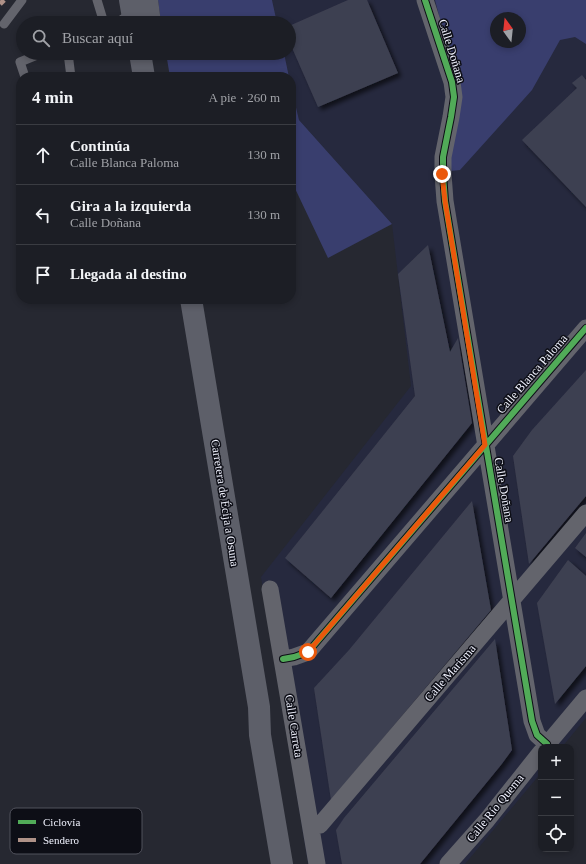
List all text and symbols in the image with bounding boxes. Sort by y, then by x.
north arrow [490,12,526,48]
search box [16,16,296,60]
street label: Calle Doñana [436,18,468,85]
icon: search [30,27,52,49]
text: Buscar aquí [62,30,133,46]
text: 4 min [32,88,73,107]
text: A pie · 260 m [209,90,280,105]
text: Continúa [70,138,130,154]
icon: ahead [32,144,54,166]
text: 130 m [247,147,280,162]
text: Calle Blanca Paloma [70,155,179,170]
route end [433,165,451,183]
text: Gira a la izquierda [70,198,191,214]
icon: left [32,204,54,226]
text: 130 m [247,207,280,222]
text: Calle Doñana [70,215,141,230]
icon: arrive [32,264,54,286]
text: Llegada al destino [70,266,187,282]
street label: Calle Blanca Paloma [494,331,571,417]
street label: Carretera de Écija a Osuna [208,438,242,568]
street label: Calle Doñana [491,456,517,524]
street label: Calle Marisma [421,641,479,704]
route start [299,643,317,661]
street label: Calle Carreta [282,693,306,759]
map controls [538,744,574,852]
button: + [538,744,574,780]
street label: Calle Río Quema [463,771,527,845]
button: − [538,780,574,816]
legend [10,808,142,854]
text: Ciclovía [43,816,80,828]
button: locate [538,816,574,852]
text: Sendero [43,834,80,846]

